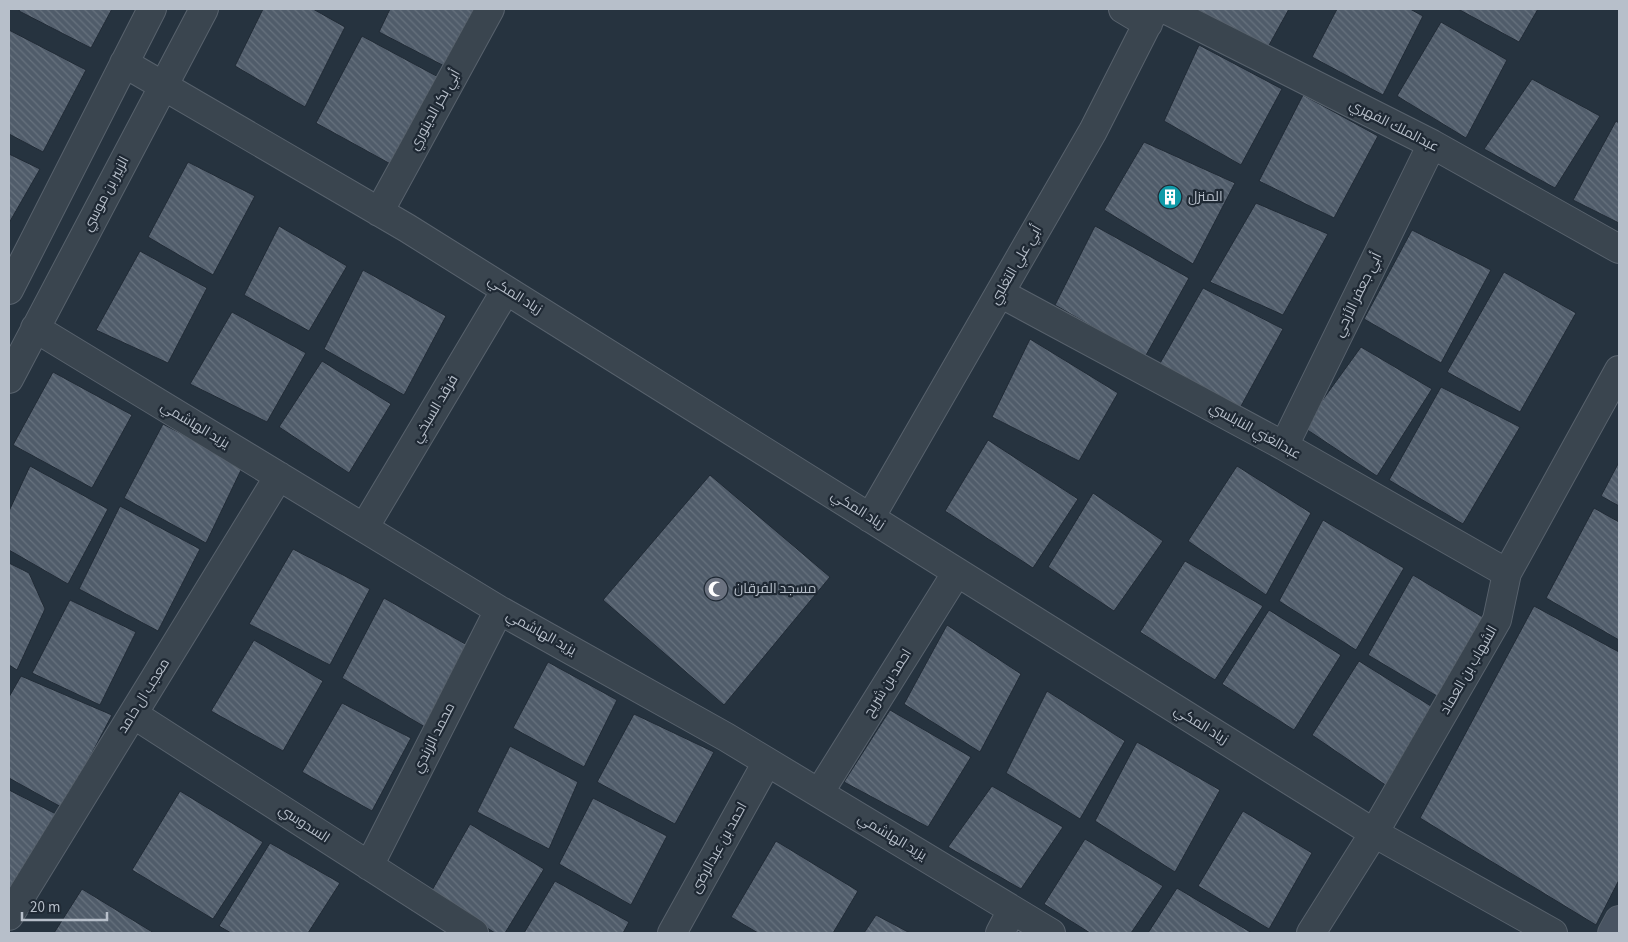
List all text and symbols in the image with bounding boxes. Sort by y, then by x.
street label: أبي بكر الدينوري [404,66,467,155]
street label: عبدالملك الفهري [1345,95,1442,158]
street label: الزبير بن موسي [78,153,134,235]
building icon: المنزل [1157,184,1183,210]
place label: المنزل [1188,187,1223,207]
street label: أبي علي التغلبي [985,221,1048,309]
street label: أبي جعفر الأزحي [1329,249,1388,341]
street label: زياد المكي [483,270,546,320]
street label: فرقد السبخي [407,371,464,447]
street label: يزيد الهاشمي [156,396,234,455]
street label: عبدالغني النابلسي [1205,398,1304,465]
street label: زياد المكي [826,485,889,535]
mosque icon: مسجد الفرقان [703,576,729,602]
place label: مسجد الفرقان [734,579,816,599]
street label: يزيد الهاشمي [502,605,580,662]
street label: الشهاب بن العماد [1435,622,1503,718]
street label: احمد بن شريح [859,645,917,721]
street label: معجب ال حامد [113,655,175,737]
street label: محمد الزرندي [408,699,461,777]
street label: زياد المكي [1169,700,1232,750]
street label: احمد بن عبدالرضى [686,799,752,897]
street label: السدوسي [274,800,334,848]
street label: يزيد الهاشمي [853,808,931,867]
scale bar [22,890,108,922]
text: 20 m [30,897,60,918]

